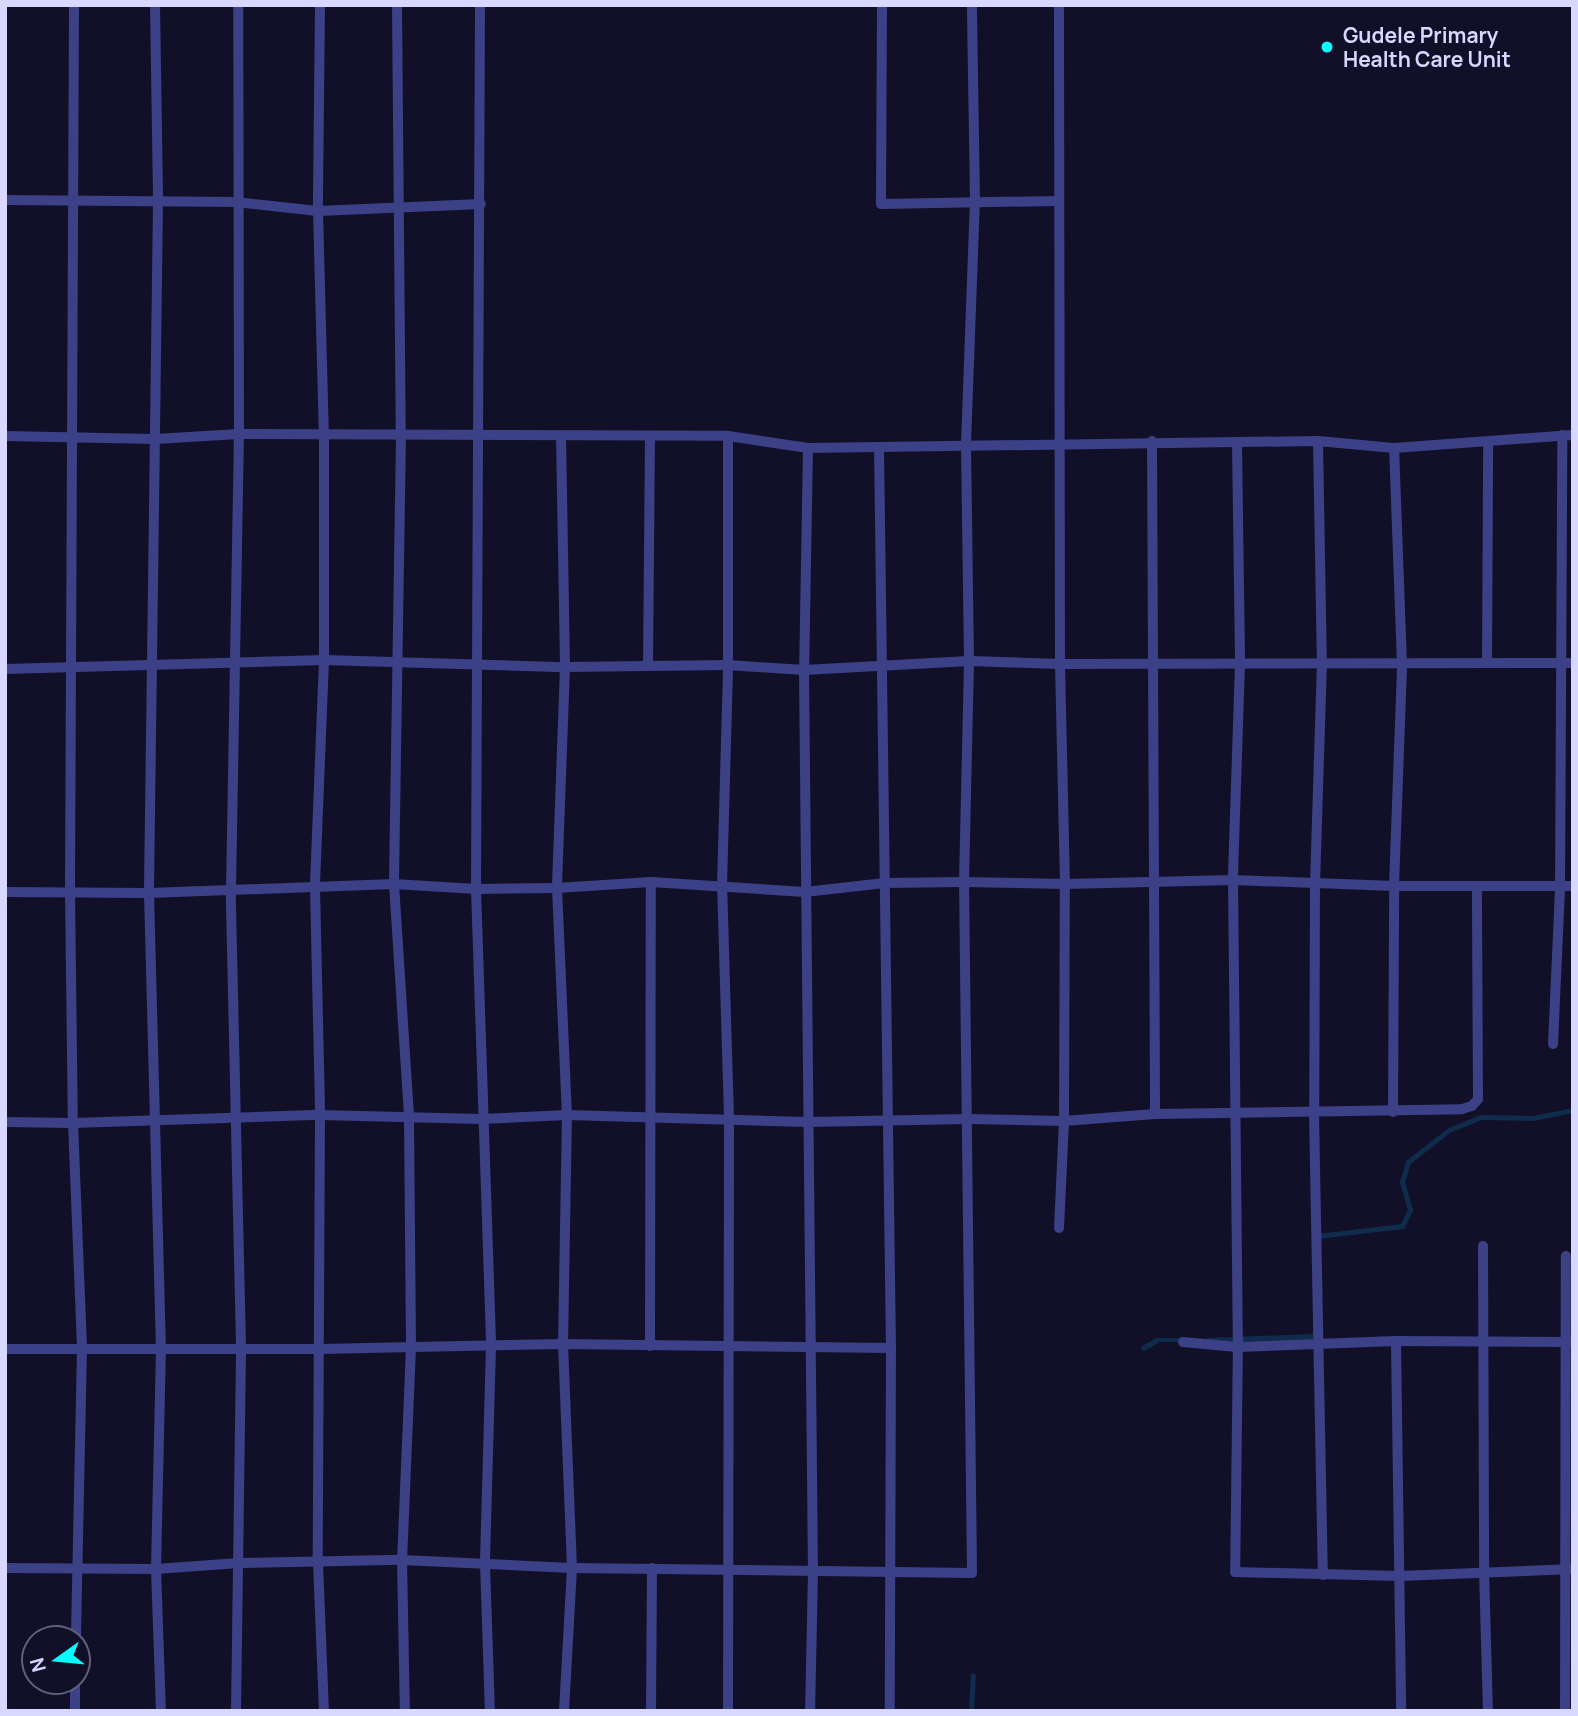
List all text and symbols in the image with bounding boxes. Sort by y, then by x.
place label: Gudele Primary Health Care Unit [1343,22,1511,72]
marker: Gudele Primary Health Care Unit [1317,37,1337,57]
north arrow [21,1625,91,1695]
text: N [23,1655,52,1675]

